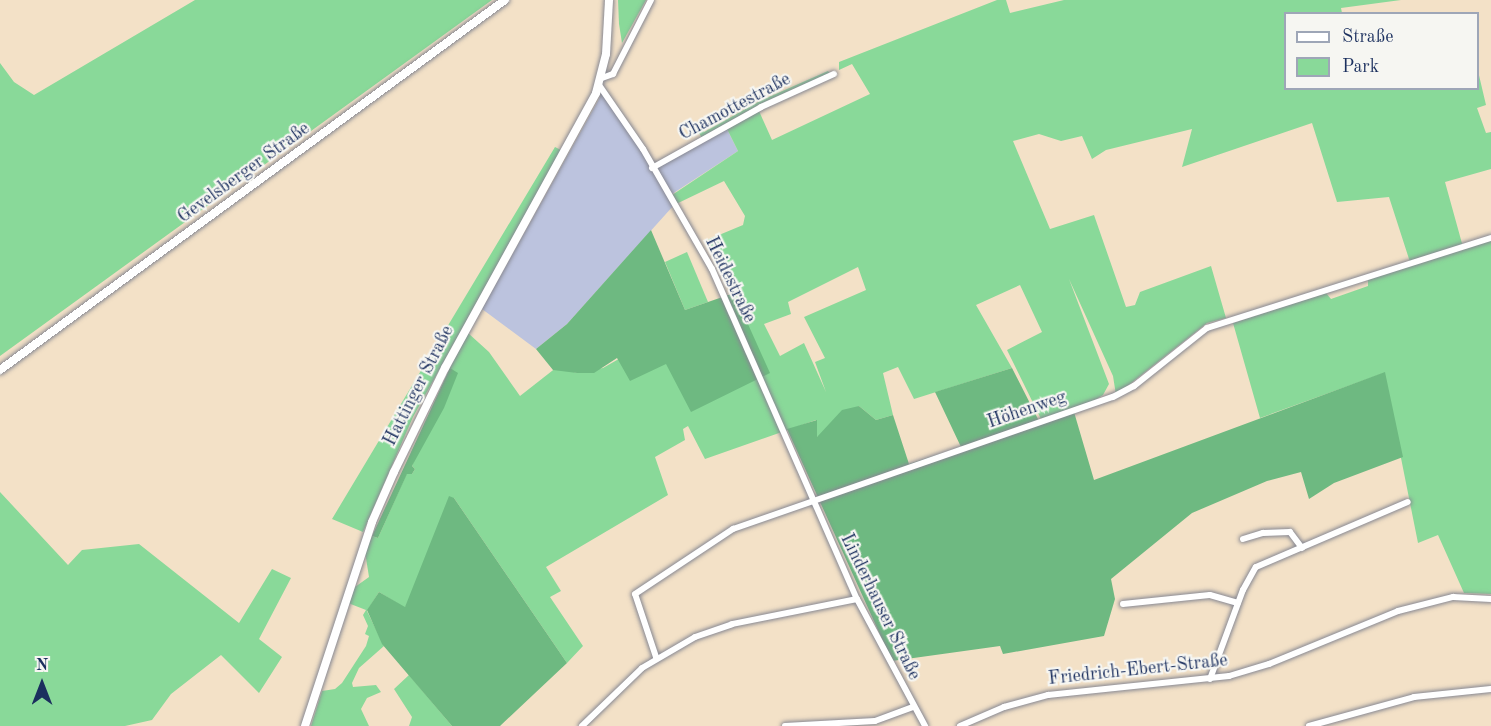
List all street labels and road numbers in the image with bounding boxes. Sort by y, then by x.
street label: Chamottestraße [676,69,794,145]
street label: Gevelsberger Straße [174,118,314,228]
street label: Heidestraße [700,233,760,327]
street label: Hattinger Straße [379,322,459,450]
street label: Höhenweg [985,386,1069,434]
street label: Linderhauser Straße [835,530,925,684]
street label: Friedrich-Ebert-Straße [1047,650,1229,690]

